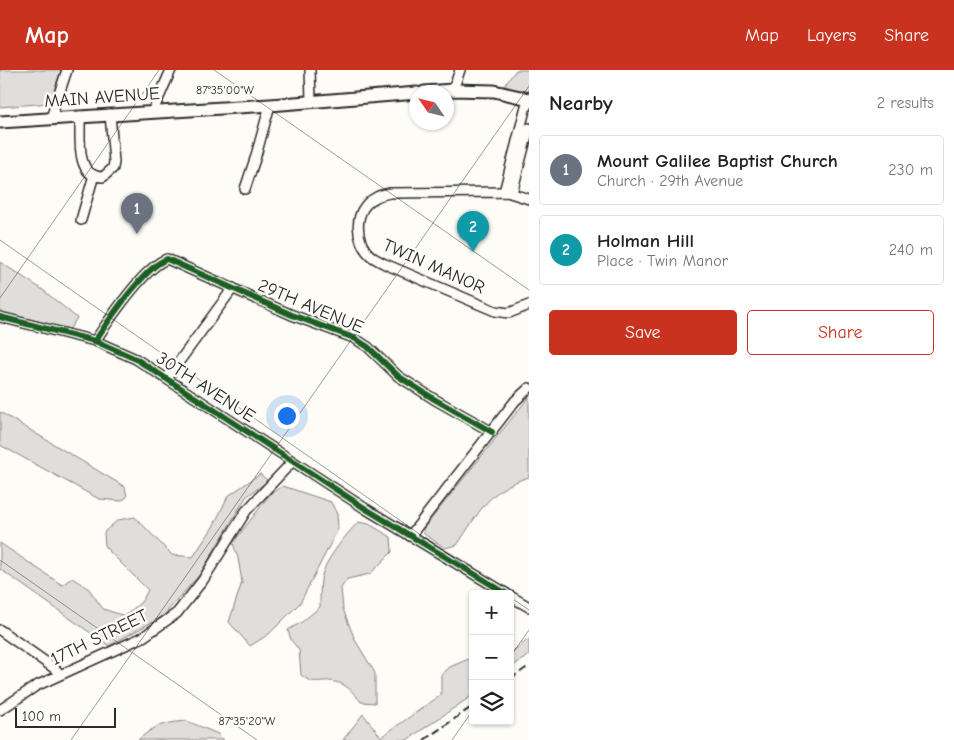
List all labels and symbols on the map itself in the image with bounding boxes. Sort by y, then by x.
street label: MAIN AVENUE [44,83,161,112]
text: 87°35'00"W [196,83,255,97]
north arrow [409,85,454,130]
pin: 1 [121,193,153,234]
pin: 2 [457,211,489,252]
street label: TWIN MANOR [379,235,488,298]
street label: 29TH AVENUE [255,275,367,338]
street label: 30TH AVENUE [152,348,259,427]
your location [274,403,300,429]
street label: 17TH STREET [47,605,152,670]
scale bar [15,705,116,728]
text: 87°35'20"W [218,714,276,728]

